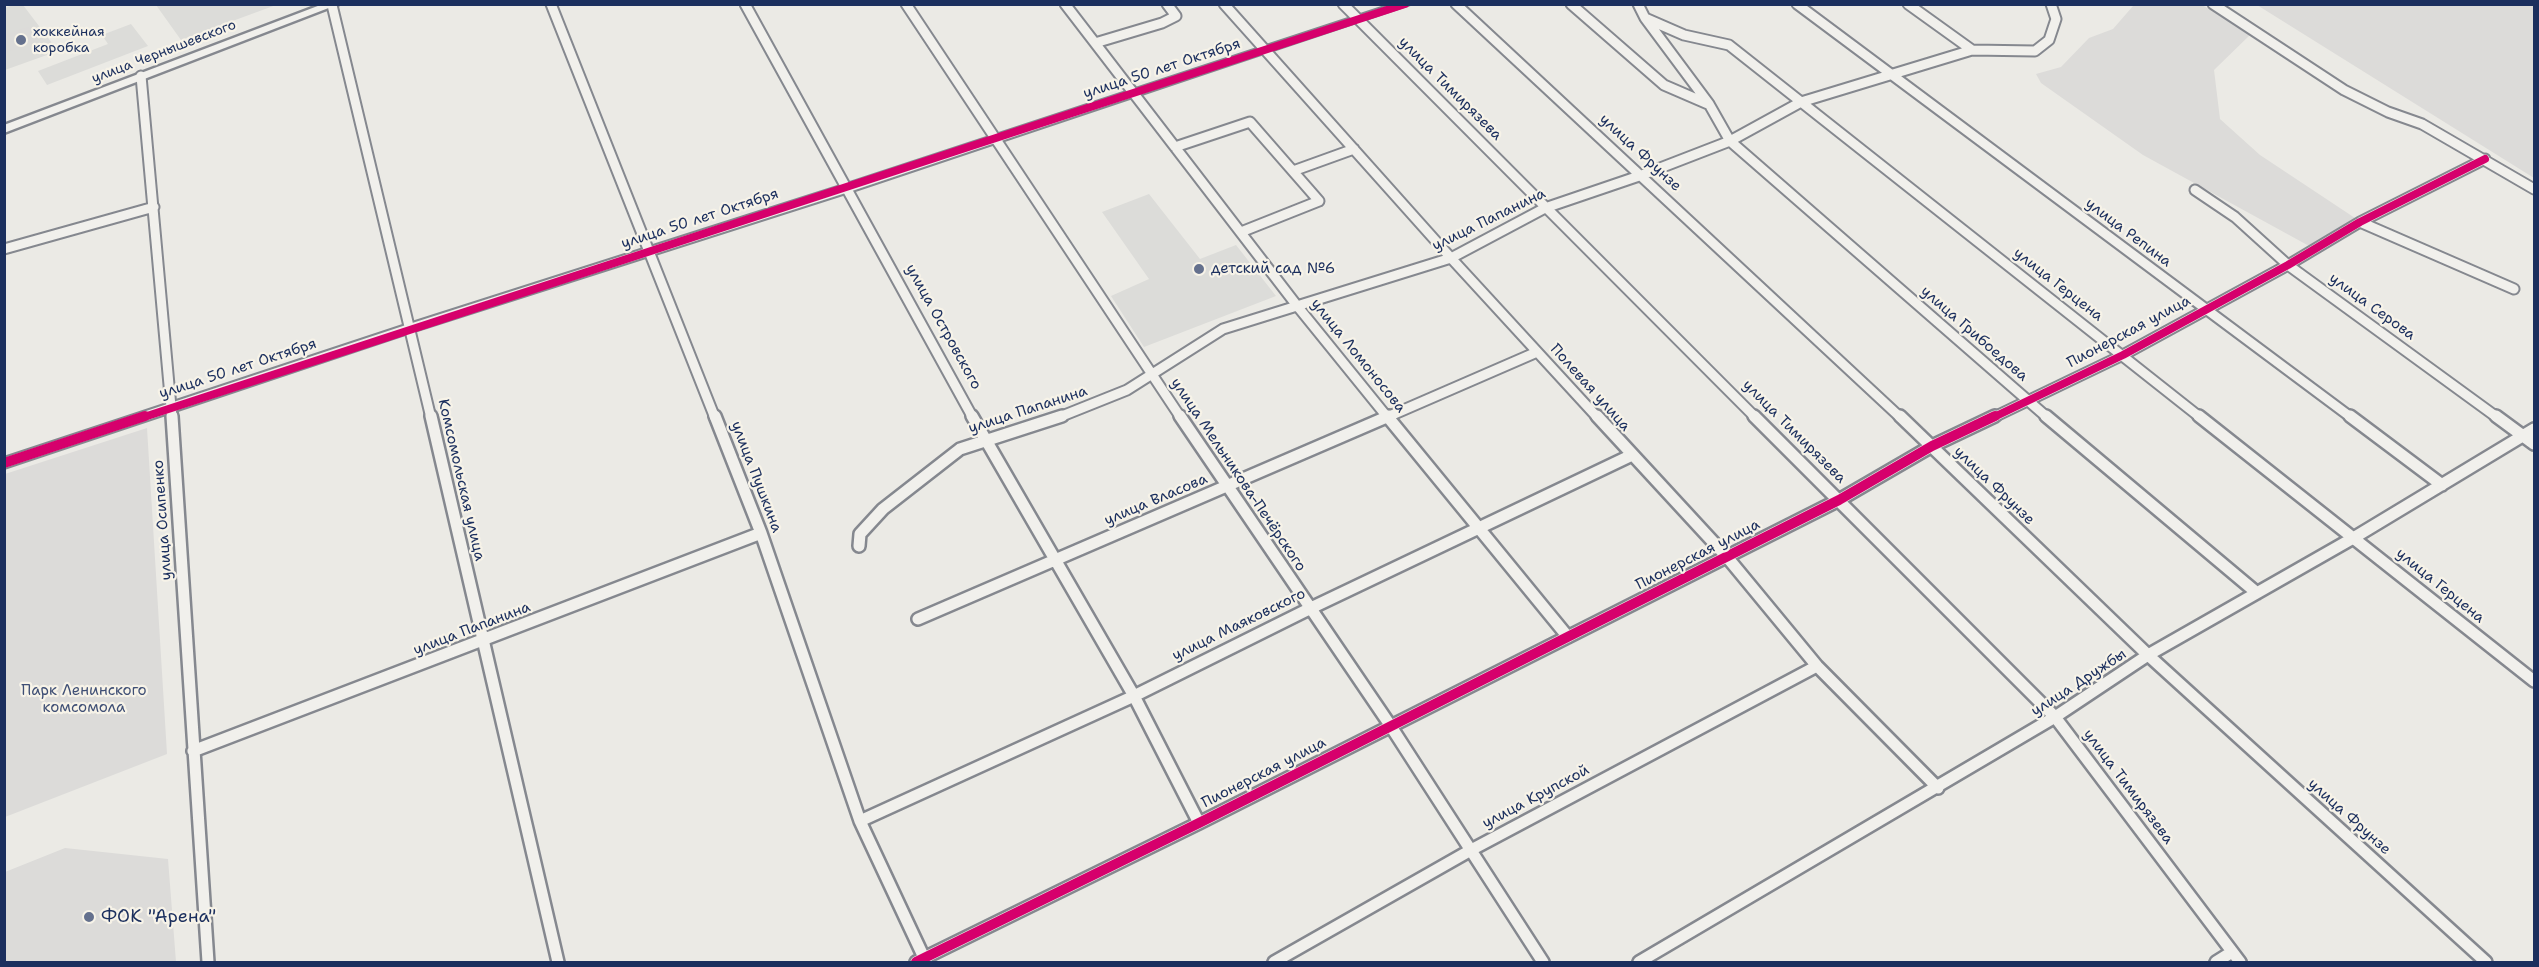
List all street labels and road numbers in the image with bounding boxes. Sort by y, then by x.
street label: улица Чернышевского [89,17,239,87]
street label: улица Тимирязева [1394,33,1506,145]
street label: улица 50 лет Октября [1081,35,1243,103]
street label: улица Фрунзе [1595,110,1685,196]
street label: улица 50 лет Октября [619,185,781,253]
street label: улица Папанина [1429,185,1549,255]
street label: улица Репина [2081,195,2175,271]
street label: улица Герцена [2010,244,2106,326]
street label: улица Островского [901,261,985,393]
street label: улица Серова [2325,270,2419,344]
street label: улица Грибоедова [1917,283,2031,385]
street label: Пионерская улица [2064,292,2194,372]
street label: улица Ломоносова [1307,295,1409,417]
street label: улица 50 лет Октября [157,335,319,403]
street label: Полевая улица [1546,341,1634,435]
street label: улица Мельникова-Печёрского [1166,375,1310,575]
street label: улица Тимирязева [1738,376,1850,488]
street label: улица Папанина [966,382,1090,438]
street label: Комсомольская улица [434,397,488,563]
street label: улица Пушкина [727,419,785,535]
street label: улица Фрунзе [1950,443,2038,529]
street label: улица Осипенко [150,459,176,581]
street label: улица Власова [1102,470,1210,530]
street label: Пионерская улица [1633,516,1763,594]
street label: улица Герцена [2392,545,2488,627]
street label: улица Маяковского [1169,585,1309,665]
street label: улица Папанина [411,598,533,660]
street label: улица Дружбы [2028,646,2130,720]
street label: улица Тимирязева [2079,726,2177,848]
street label: Пионерская улица [1199,734,1329,812]
street label: улица Крупской [1479,761,1593,833]
street label: улица Фрунзе [2304,775,2394,859]

